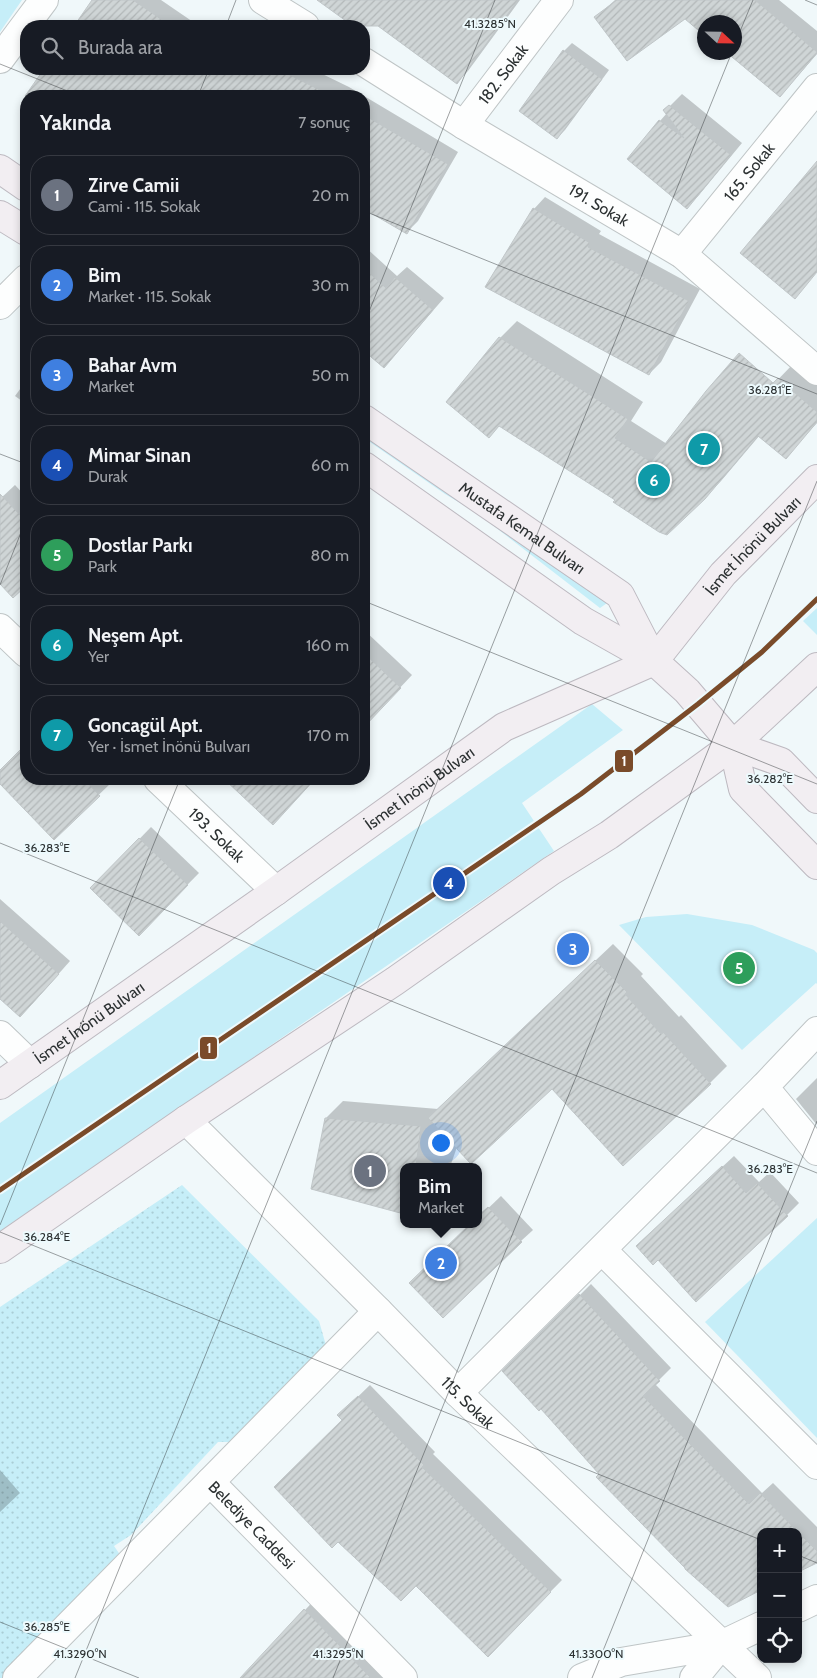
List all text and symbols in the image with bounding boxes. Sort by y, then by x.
north arrow [697,15,742,60]
text: 41.3285°N [464,16,516,31]
search box [20,20,370,75]
icon: search [38,34,66,62]
text: Burada ara [78,36,162,59]
street label: 182. Sokak [474,40,532,108]
text: Yakında [40,110,111,135]
text: 7 sonuç [298,113,350,132]
street label: 165. Sokak [720,138,779,205]
text: Zirve Camii [88,174,179,197]
street label: 191. Sokak [565,180,633,231]
text: 1 [54,186,60,205]
text: 20 m [312,186,349,205]
text: Cami · 115. Sokak [88,197,200,216]
text: Bim [88,264,121,287]
text: 2 [53,276,61,295]
text: 30 m [312,276,349,295]
text: Market · 115. Sokak [88,287,211,306]
text: Bahar Avm [88,354,177,377]
text: 3 [53,366,61,385]
text: 50 m [312,366,349,385]
text: Market [88,377,134,396]
text: 36.281°E [748,382,792,397]
pin: 7 [688,430,720,468]
text: Mimar Sinan [88,444,191,467]
text: 4 [52,456,62,475]
text: 60 m [311,456,349,475]
pin: 6 [638,461,670,499]
text: Durak [88,467,128,486]
street label: Mustafa Kemal Bulvarı [455,478,589,578]
street label: İsmet İnönü Bulvarı [701,492,805,599]
text: Dostlar Parkı [88,534,193,557]
text: 5 [53,546,61,565]
text: 80 m [311,546,349,565]
text: Park [88,557,117,576]
text: Neşem Apt. [88,624,183,647]
text: 6 [53,636,62,655]
text: 160 m [306,636,349,655]
text: Yer [88,647,109,666]
text: Goncagül Apt. [88,714,203,737]
text: 7 [53,726,61,745]
text: 170 m [307,726,349,745]
text: Yer · İsmet İnönü Bulvarı [88,737,250,756]
street label: İsmet İnönü Bulvarı [361,743,478,834]
line badge: 1 [614,749,634,773]
text: 1 [621,752,627,770]
text: 36.282°E [747,771,793,786]
street label: 193. Sokak [184,804,249,867]
text: 36.283°E [24,840,70,855]
pin: 4 [433,864,465,902]
pin: 3 [557,930,589,968]
pin: 5 [723,949,755,987]
street label: İsmet İnönü Bulvarı [31,977,148,1068]
line badge: 1 [199,1036,218,1060]
text: 1 [206,1039,212,1057]
your location [428,1130,454,1156]
pin: 1 [354,1152,386,1190]
text: 36.283°E [747,1161,793,1176]
popup [400,1163,482,1228]
text: Bim [418,1175,451,1198]
text: Market [418,1198,464,1217]
text: 36.284°E [24,1229,71,1244]
pin: 2 [425,1244,457,1282]
street label: 115. Sokak [437,1373,499,1433]
street label: Belediye Caddesi [204,1477,299,1573]
map controls [757,1528,802,1663]
button: + [757,1528,802,1573]
button: − [757,1573,802,1618]
button: locate [757,1618,802,1663]
text: 36.285°E [24,1619,70,1634]
text: 41.3290°N [53,1646,107,1661]
text: 41.3295°N [312,1646,364,1661]
text: 41.3300°N [568,1646,624,1661]

